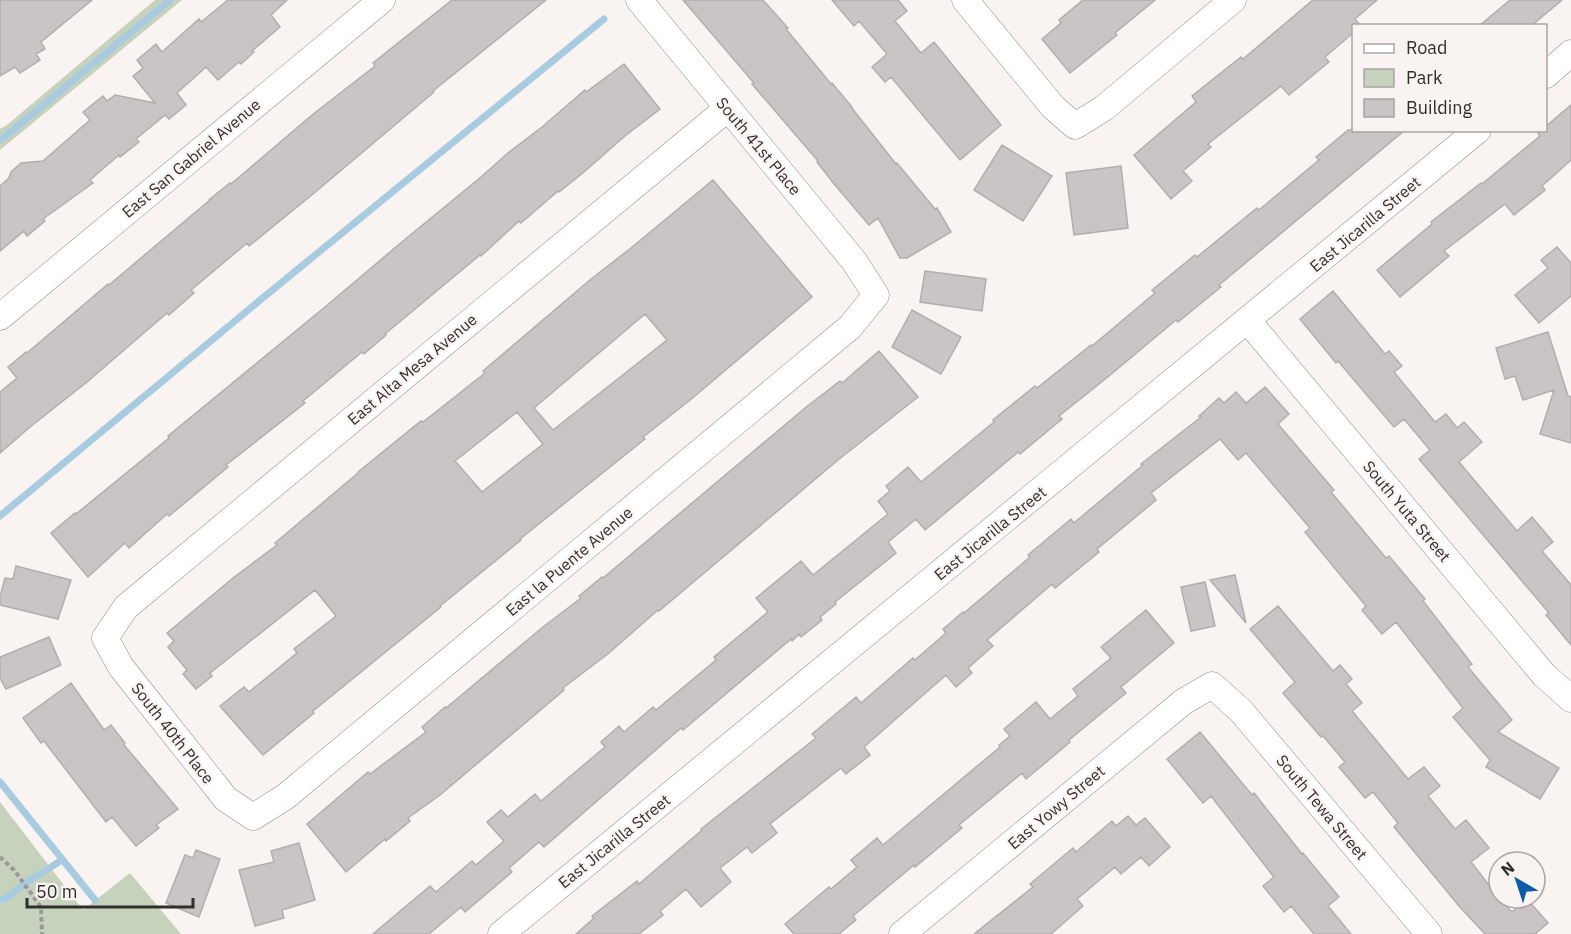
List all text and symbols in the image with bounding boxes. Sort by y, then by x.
legend [1352,24,1547,132]
text: Road [1406,36,1447,59]
text: Park [1406,66,1443,89]
street label: South 41st Place [712,93,806,199]
street label: East San Gabriel Avenue [118,94,265,222]
text: Building [1406,96,1473,119]
street label: East Jicarilla Street [1306,172,1424,276]
street label: East Alta Mesa Avenue [343,309,481,429]
street label: South Yuta Street [1359,456,1455,566]
street label: East Jicarilla Street [930,482,1050,584]
street label: East la Puente Avenue [501,502,637,620]
street label: South 40th Place [127,678,219,788]
street label: South Tewa Street [1272,750,1372,864]
street label: East Yowy Street [1003,761,1109,853]
street label: East Jicarilla Street [554,790,674,892]
north arrow [1487,850,1547,910]
text: N [1497,857,1518,880]
scale bar [27,871,194,909]
text: 50 m [36,880,78,903]

